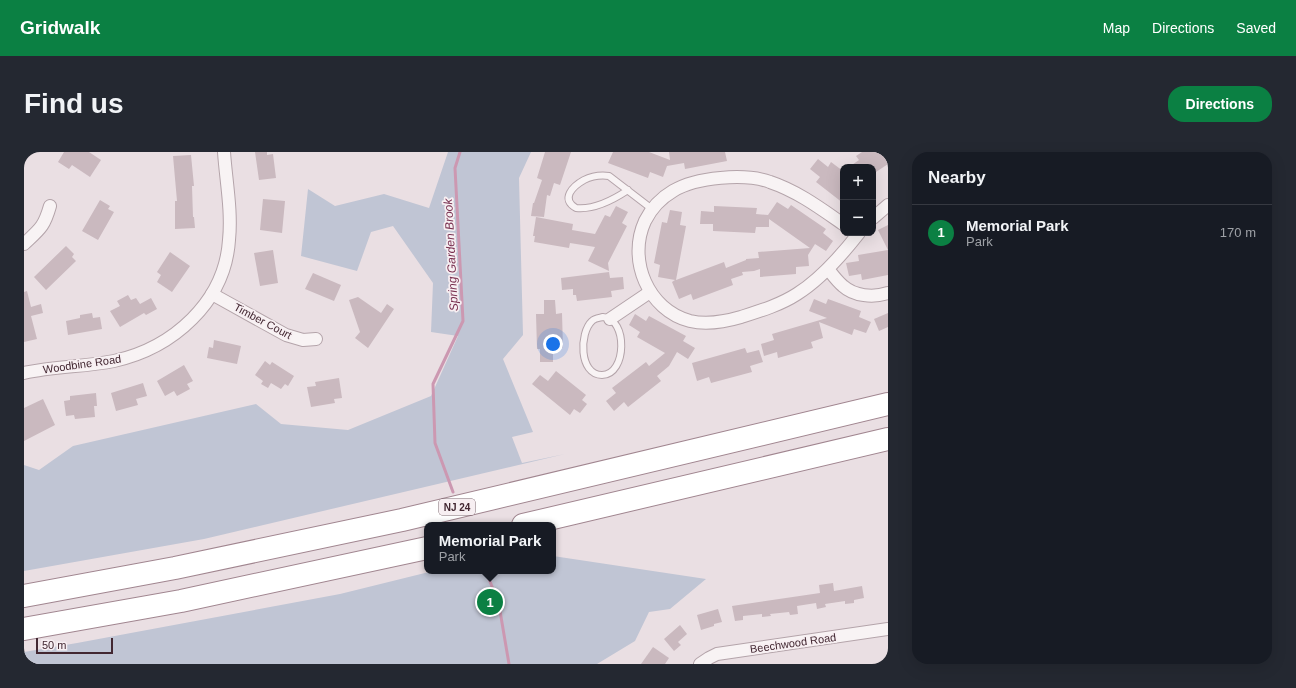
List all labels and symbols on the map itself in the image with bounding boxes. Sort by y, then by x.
water label: Spring Garden Brook [441,197,461,312]
street label: Timber Court [232,301,294,341]
your location [543,334,563,354]
street label: Woodbine Road [42,353,122,375]
road number: NJ 24 [439,499,475,515]
pin: 1 [477,587,503,617]
street label: Beechwood Road [749,631,837,655]
scale bar [36,636,113,655]

